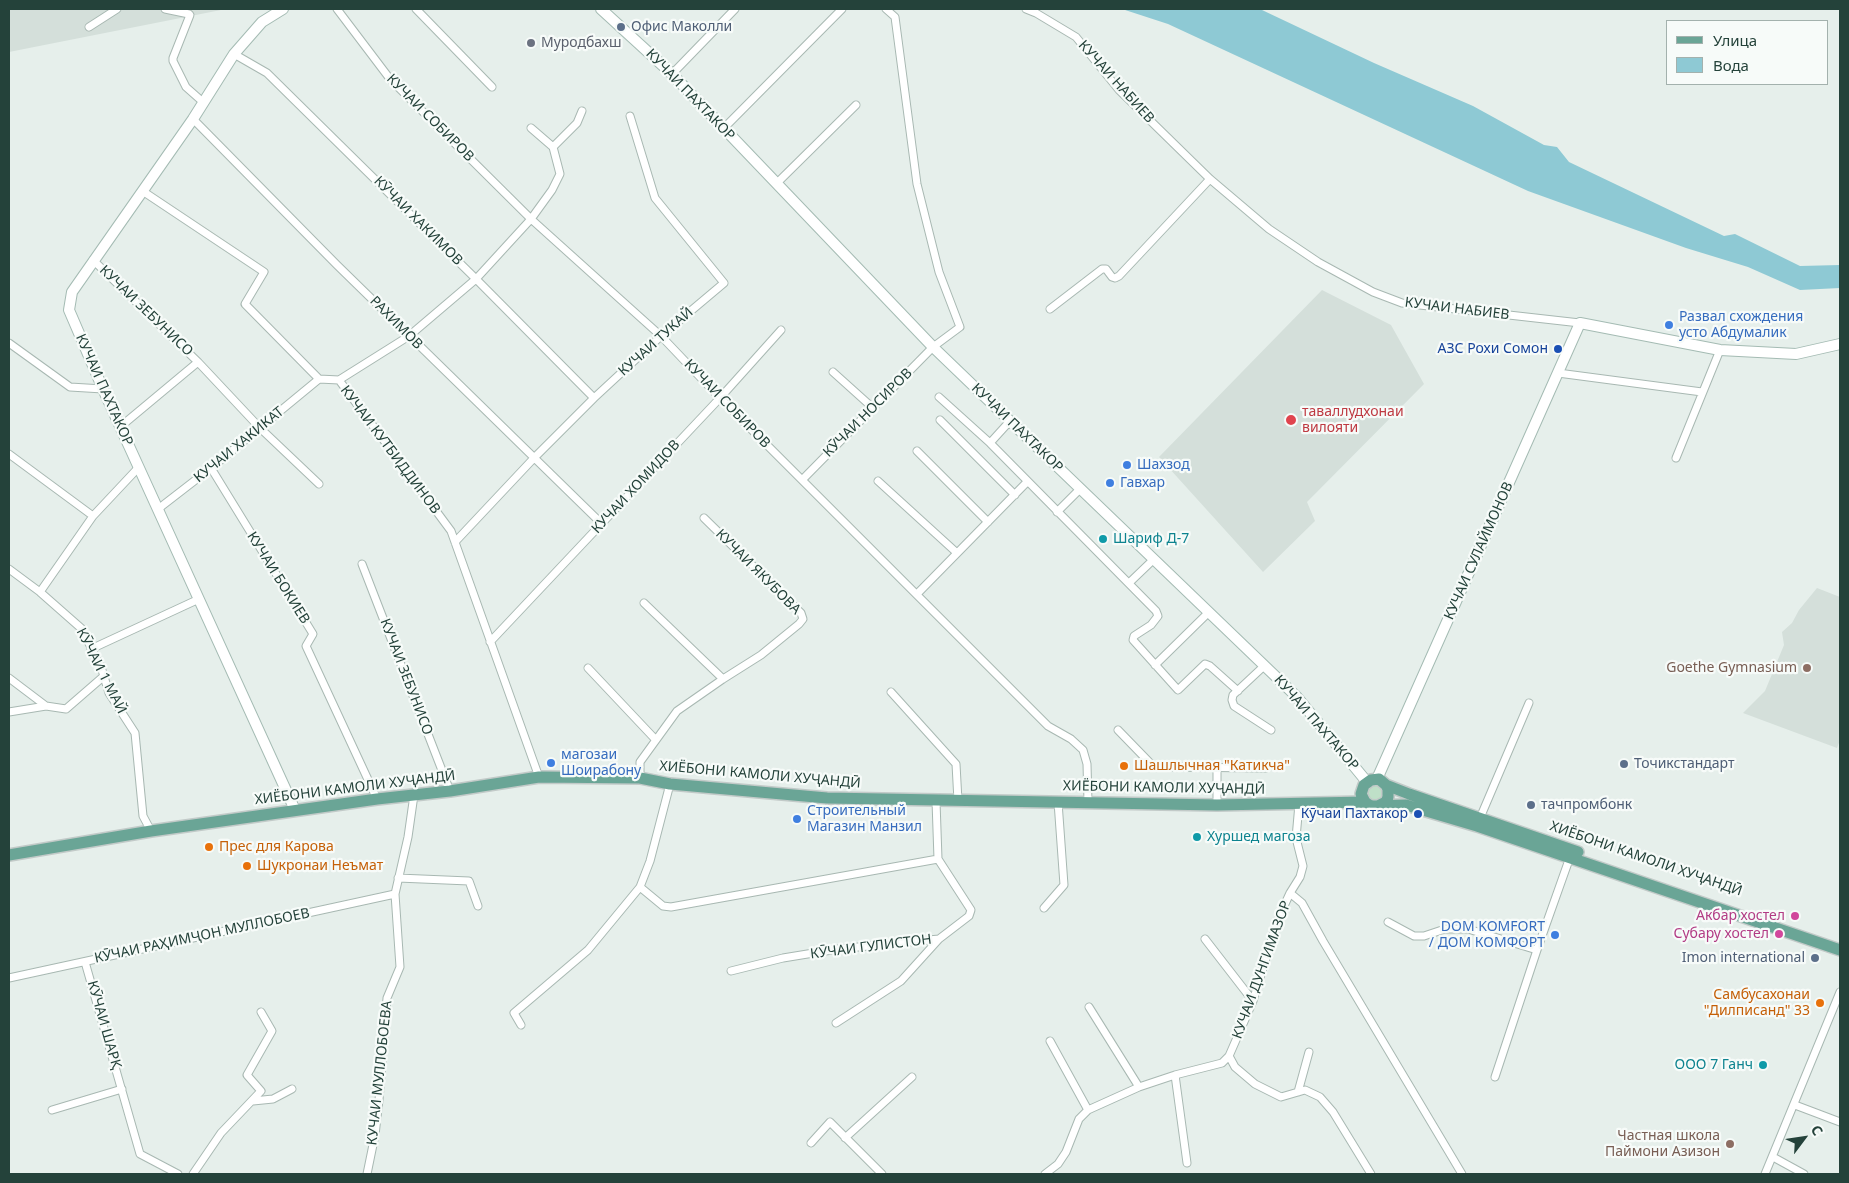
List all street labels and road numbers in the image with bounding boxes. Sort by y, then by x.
street label: КУЧАИ НАБИЕВ [1075,37,1157,127]
street label: КУЧАИ ПАХТАКОР [642,46,738,144]
street label: КУЧАИ СОБИРОВ [383,71,477,165]
street label: КӮЧАИ ХАКИМОВ [370,173,466,269]
street label: КУЧАИ ЗЕБУНИСО [96,262,196,360]
street label: РАХИМОВ [366,293,426,353]
street label: КУЧАИ НАБИЕВ [1404,294,1510,324]
street label: КУЧАИ ТУКАЙ [615,304,697,380]
street label: КУЧАИ ПАХТАКОР [72,331,136,449]
street label: КУЧАИ СОБИРОВ [680,356,774,452]
street label: КӮЧАИ НОСИРОВ [820,365,916,461]
street label: КУЧАИ ПАХТАКОР [968,380,1066,476]
street label: КУЧАИ КУТБИДДИНОВ [336,383,444,517]
street label: КУЧАИ ХАКИКАТ [191,404,287,486]
street label: КУЧАИ ХОМИДОВ [588,437,684,537]
street label: КУЧАИ СУЛАЙМОНОВ [1441,479,1517,623]
street label: КУЧАИ ЯКУБОВА [712,526,804,618]
street label: КУЧАИ БОКИЕВ [243,529,313,627]
street label: КУЧАИ ЗЕБУНИСО [376,616,436,738]
street label: КӮЧАИ 1 МАЙ [72,625,130,717]
street label: КУЧАИ ПАХТАКОР [1270,672,1362,774]
street label: ХИЁБОНИ КАМОЛИ ХУҶАНДӢ [659,758,861,792]
street label: ХИЁБОНИ КАМОЛИ ХУҶАНДӢ [254,767,456,809]
street label: ХИЁБОНИ КАМОЛИ ХУҶАНДӢ [1063,778,1265,798]
street label: ХИЁБОНИ КАМОЛИ ХУҶАНДӢ [1548,818,1744,900]
street label: КУЧАИ ДУНГИМАЗОР [1229,899,1295,1041]
street label: КӮЧАИ РАҲИМҶОН МУЛЛОБОЕВ [93,905,311,967]
street label: КӮЧАИ ГУЛИСТОН [809,931,933,963]
street label: КӮЧАИ ШАРҚ [83,979,125,1071]
street label: КУЧАИ МУЛЛОБОЕВА [364,1000,396,1146]

